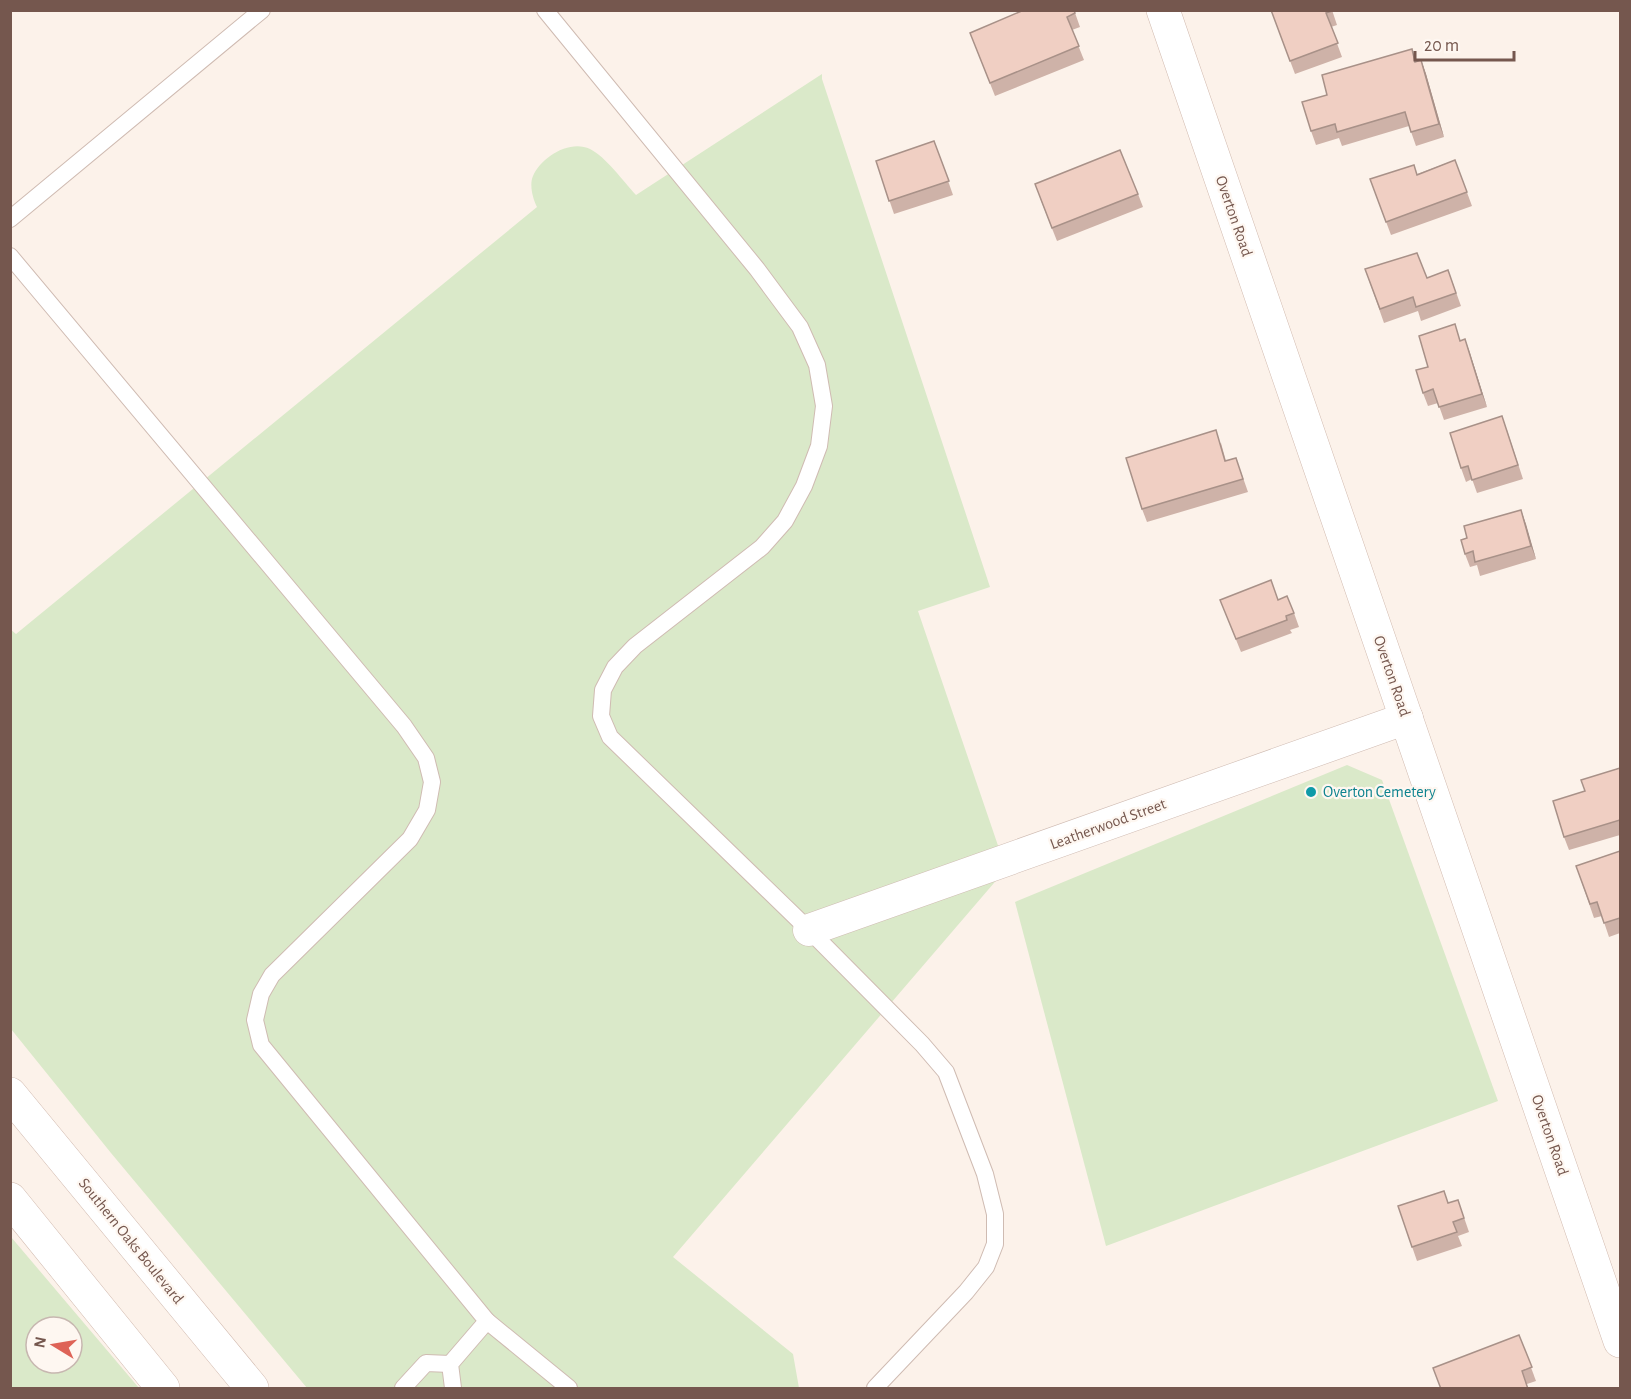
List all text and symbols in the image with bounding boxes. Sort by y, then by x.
scale bar [1415,24,1514,62]
text: 20 m [1424,37,1459,55]
street label: Overton Road [1213,173,1255,259]
street label: Overton Road [1371,633,1413,719]
place label: Overton Cemetery [1323,784,1436,801]
marker: Overton Cemetery [1304,785,1318,799]
street label: Leatherwood Street [1048,796,1168,852]
street label: Overton Road [1529,1092,1571,1178]
street label: Southern Oaks Boulevard [76,1175,186,1307]
north arrow [24,1315,84,1375]
text: N [31,1335,49,1349]

